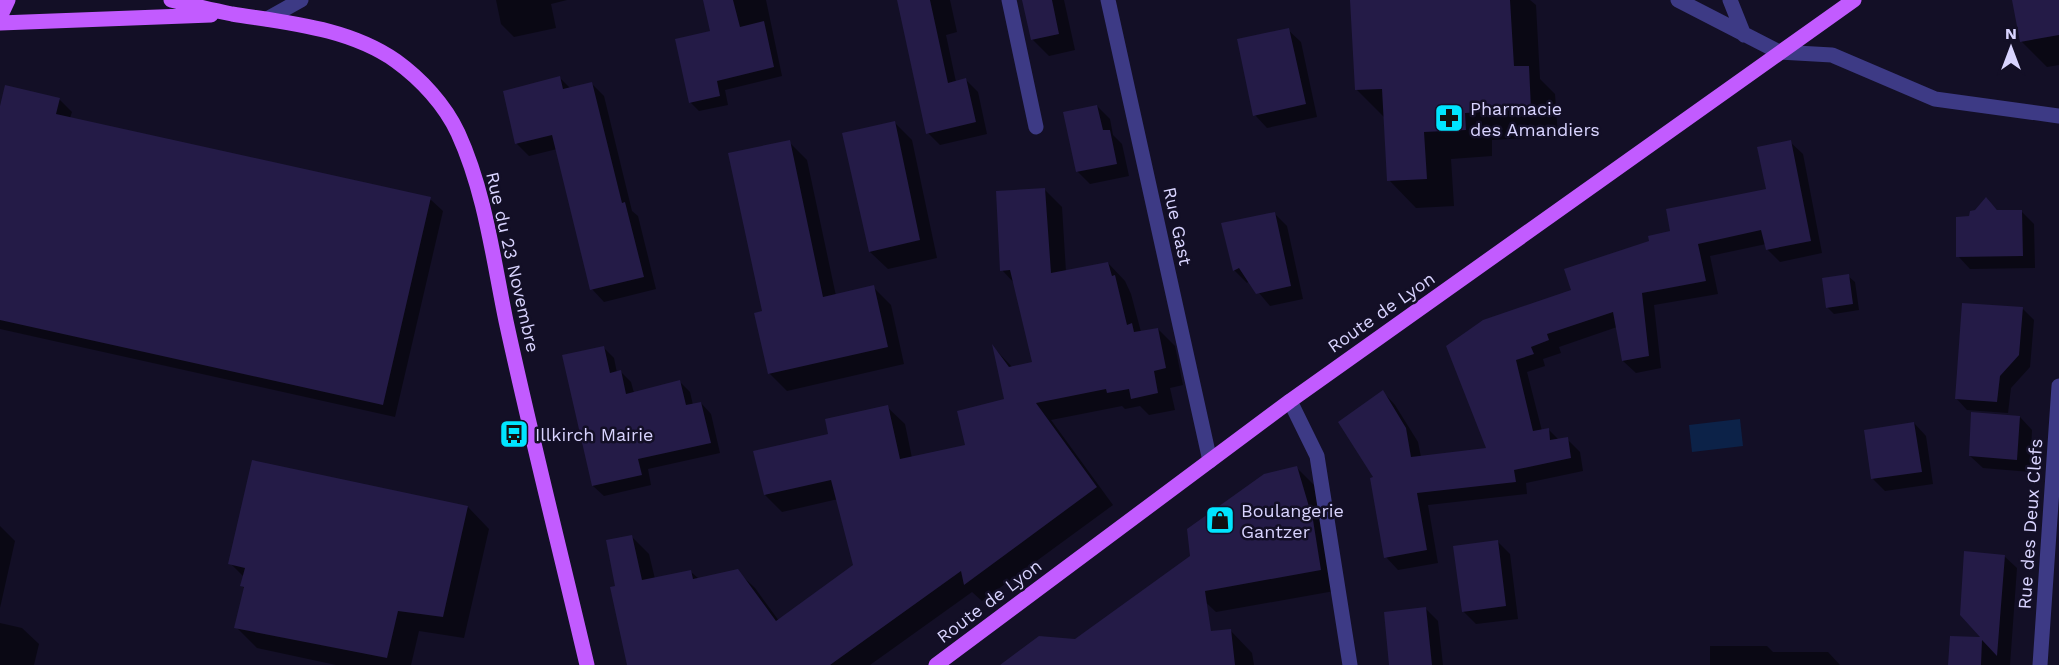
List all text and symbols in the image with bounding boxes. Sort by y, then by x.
north arrow [1981,18,2041,78]
text: N [2005,24,2017,43]
place label: Pharmacie des Amandiers [1470,98,1600,140]
pharmacy icon: Pharmacie des Amandiers [1433,102,1465,134]
street label: Rue du 23 Novembre [482,170,544,354]
street label: Rue Gast [1159,185,1197,268]
street label: Route de Lyon [1323,267,1439,357]
bus stop icon: Illkirch Mairie [498,418,530,450]
place label: Illkirch Mairie [535,424,653,445]
street label: Rue des Deux Clefs [2014,438,2046,610]
place label: Boulangerie Gantzer [1241,500,1344,542]
shop icon: Boulangerie Gantzer [1204,504,1236,536]
street label: Route de Lyon [932,555,1046,647]

